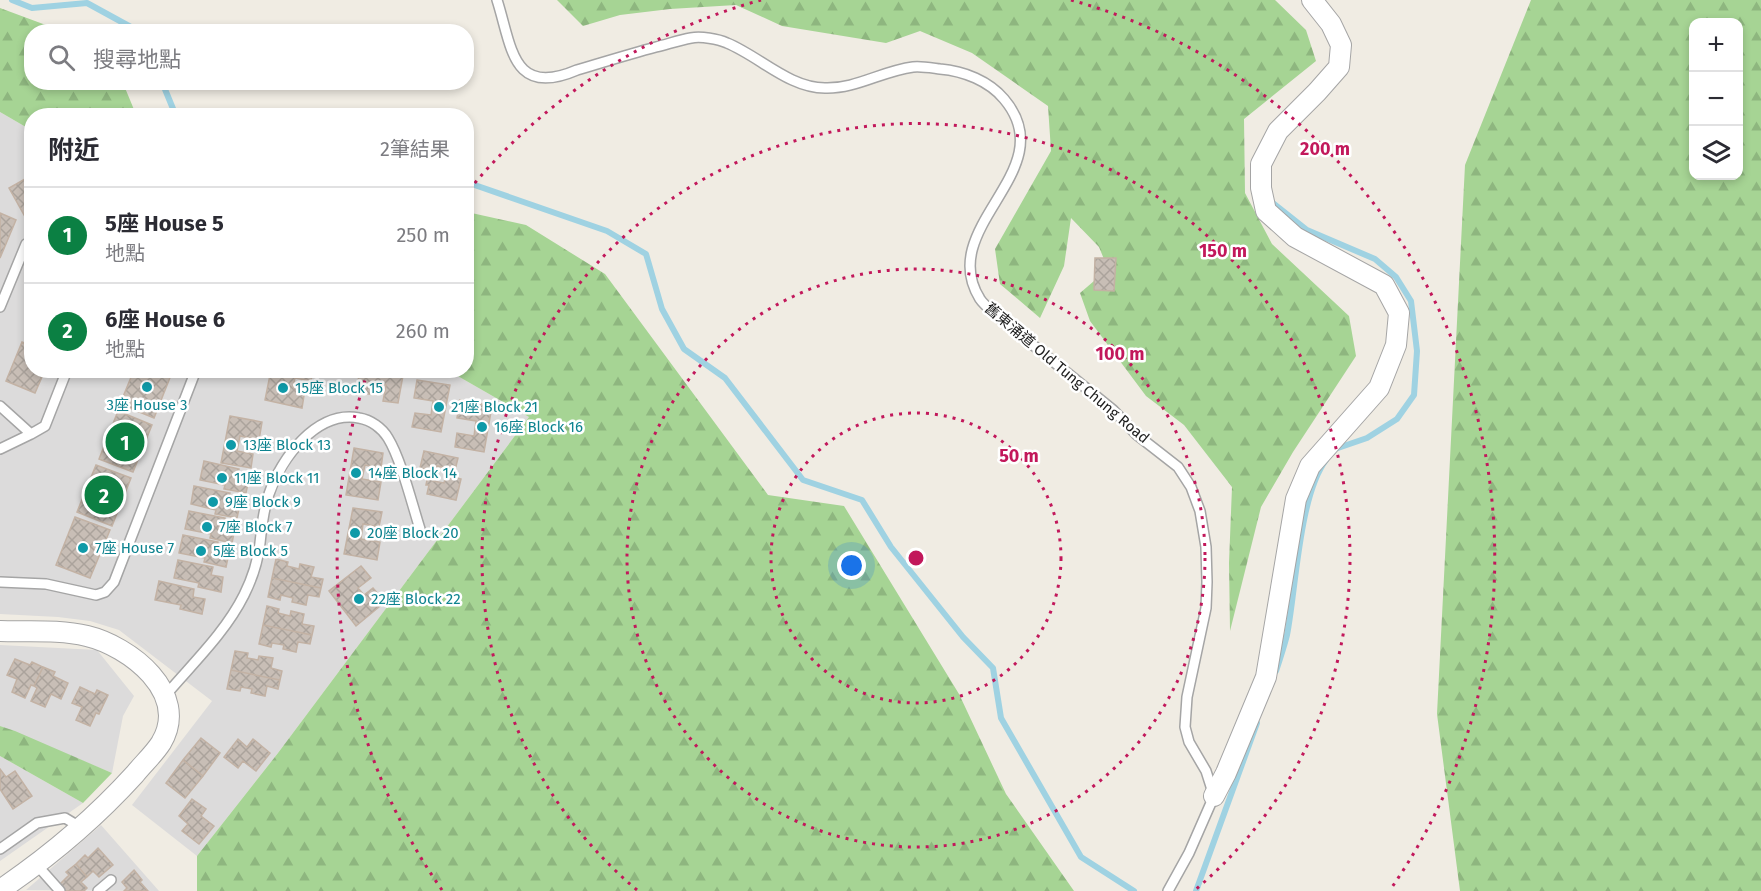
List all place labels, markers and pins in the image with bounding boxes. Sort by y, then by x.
place label: 15座 Block 15 [295,379,383,397]
marker: 3座 House 3 [140,380,154,394]
marker: 15座 Block 15 [276,381,290,395]
place label: 3座 House 3 [107,396,187,414]
place label: 21座 Block 21 [451,398,538,416]
marker: 21座 Block 21 [432,400,446,414]
place label: 16座 Block 16 [494,418,583,436]
pin: 1 [106,420,144,464]
marker: 16座 Block 16 [475,420,489,434]
place label: 13座 Block 13 [243,436,331,454]
marker: 13座 Block 13 [224,438,238,452]
place label: 14座 Block 14 [368,464,457,482]
marker: 14座 Block 14 [349,466,363,480]
place label: 11座 Block 11 [234,469,320,487]
marker: 11座 Block 11 [215,471,229,485]
pin: 2 [84,472,124,518]
place label: 9座 Block 9 [225,493,301,511]
marker: 9座 Block 9 [206,495,220,509]
place label: 7座 Block 7 [219,518,293,536]
marker: 7座 Block 7 [200,520,214,534]
place label: 20座 Block 20 [367,524,459,542]
marker: 20座 Block 20 [348,526,362,540]
place label: 7座 House 7 [95,539,174,557]
marker: 7座 House 7 [76,541,90,555]
place label: 5座 Block 5 [213,542,288,560]
marker: 5座 Block 5 [194,544,208,558]
centre of rings [906,548,926,568]
place label: 22座 Block 22 [371,590,461,608]
marker: 22座 Block 22 [352,592,366,606]

